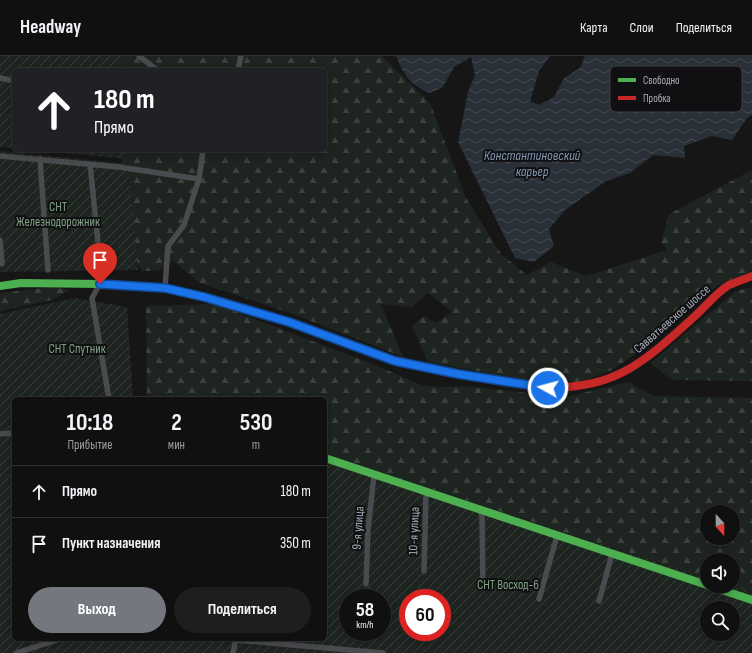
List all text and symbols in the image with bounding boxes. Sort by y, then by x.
text: Headway [20,16,81,39]
text: Карта [580,19,608,36]
text: Слои [630,19,654,36]
text: Поделиться [676,19,732,36]
legend [610,66,742,112]
text: Свободно [643,74,680,87]
text: 180 m [94,83,154,116]
icon: ahead [28,84,80,136]
text: Пробка [643,92,671,105]
text: Прямо [94,117,134,138]
water label: Константиновский карьер [484,147,581,180]
park label: СНТ Железнодорожник [16,199,100,230]
pin [83,243,117,284]
icon: arrive [89,249,111,271]
street label: Савватьевское шоссе [630,281,714,357]
park label: СНТ Спутник [48,341,106,357]
position arrow [527,367,569,409]
text: 10:18 [67,408,113,437]
text: 2 [171,408,182,437]
text: 530 [240,408,272,437]
text: Прибытие [67,437,112,453]
text: мин [168,437,185,453]
text: m [252,437,260,453]
icon: ahead [28,481,50,503]
text: Прямо [62,482,97,501]
text: 180 m [280,482,311,501]
north arrow [700,505,740,545]
map controls [700,505,740,641]
street label: 9-я улица [349,506,367,550]
street label: 10-я улица [405,507,423,555]
icon: arrive [28,533,50,555]
text: Пункт назначения [62,534,160,553]
text: 350 m [280,534,311,553]
button: sound [700,553,740,593]
park label: СНТ Восход-6 [477,577,539,593]
button: Выход [28,587,166,633]
button: Поделиться [174,587,311,633]
speed limit sign: 60 [399,589,451,641]
text: 58 [356,598,374,622]
button: search [700,601,740,641]
text: km/h [356,619,374,631]

